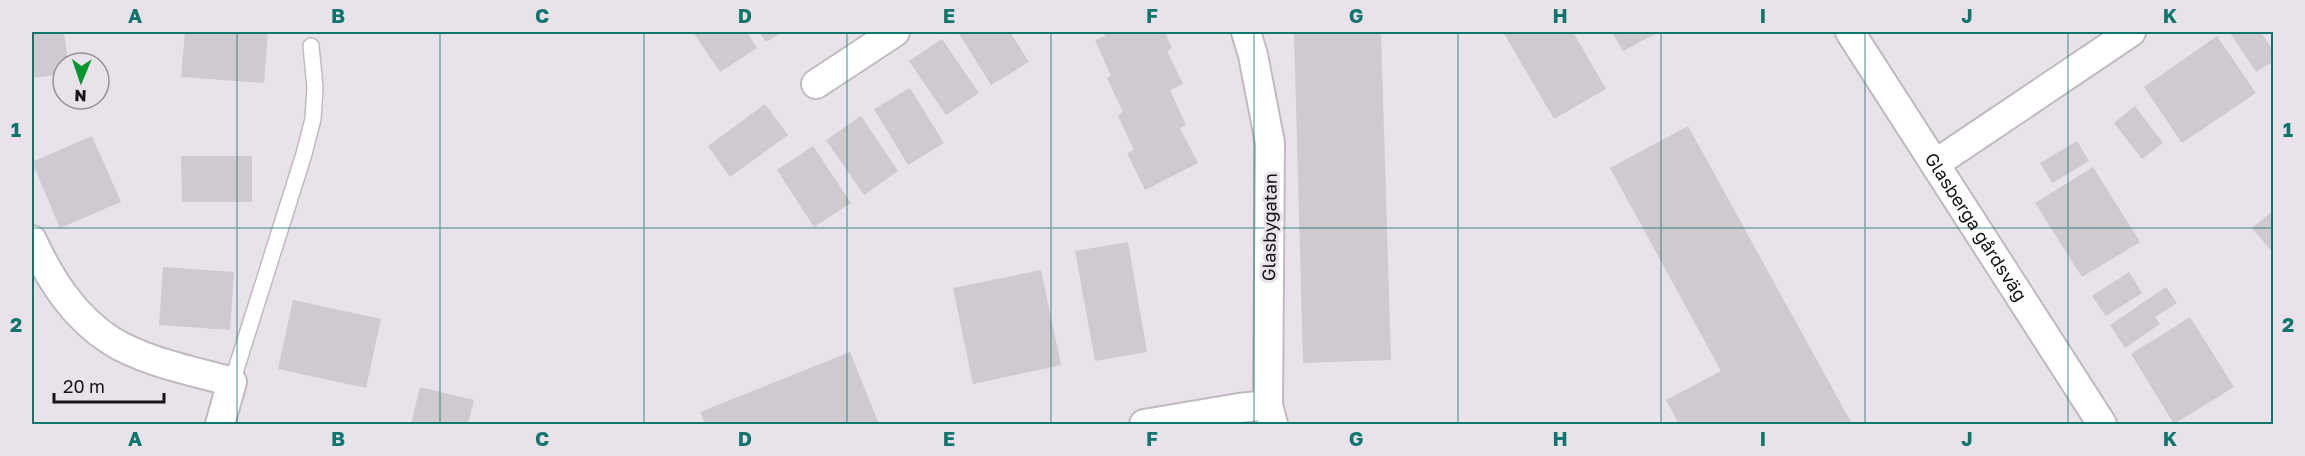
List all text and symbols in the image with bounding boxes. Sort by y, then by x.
text: A [128,3,142,27]
text: B [331,3,345,27]
text: C [535,3,549,27]
text: D [738,3,752,27]
text: E [943,3,955,27]
text: F [1146,3,1158,27]
text: G [1349,3,1363,27]
text: H [1552,3,1568,27]
text: I [1760,3,1766,27]
text: J [1961,3,1973,27]
text: K [2163,3,2178,27]
north arrow [51,51,111,111]
text: N [74,86,87,106]
text: 1 [11,117,21,141]
text: 1 [2283,117,2293,141]
street label: Glasberga gårdsväg [1921,148,2032,305]
street label: Glasbygatan [1257,173,1281,281]
text: 2 [10,312,22,336]
text: 2 [2282,312,2294,336]
scale bar [54,366,164,404]
text: 20 m [63,375,105,397]
text: A [128,426,142,450]
text: B [331,426,345,450]
text: C [535,426,549,450]
text: D [738,426,752,450]
text: E [943,426,955,450]
text: F [1146,426,1158,450]
text: G [1349,426,1363,450]
text: H [1552,426,1568,450]
text: I [1760,426,1766,450]
text: J [1961,426,1973,450]
text: K [2163,426,2178,450]

